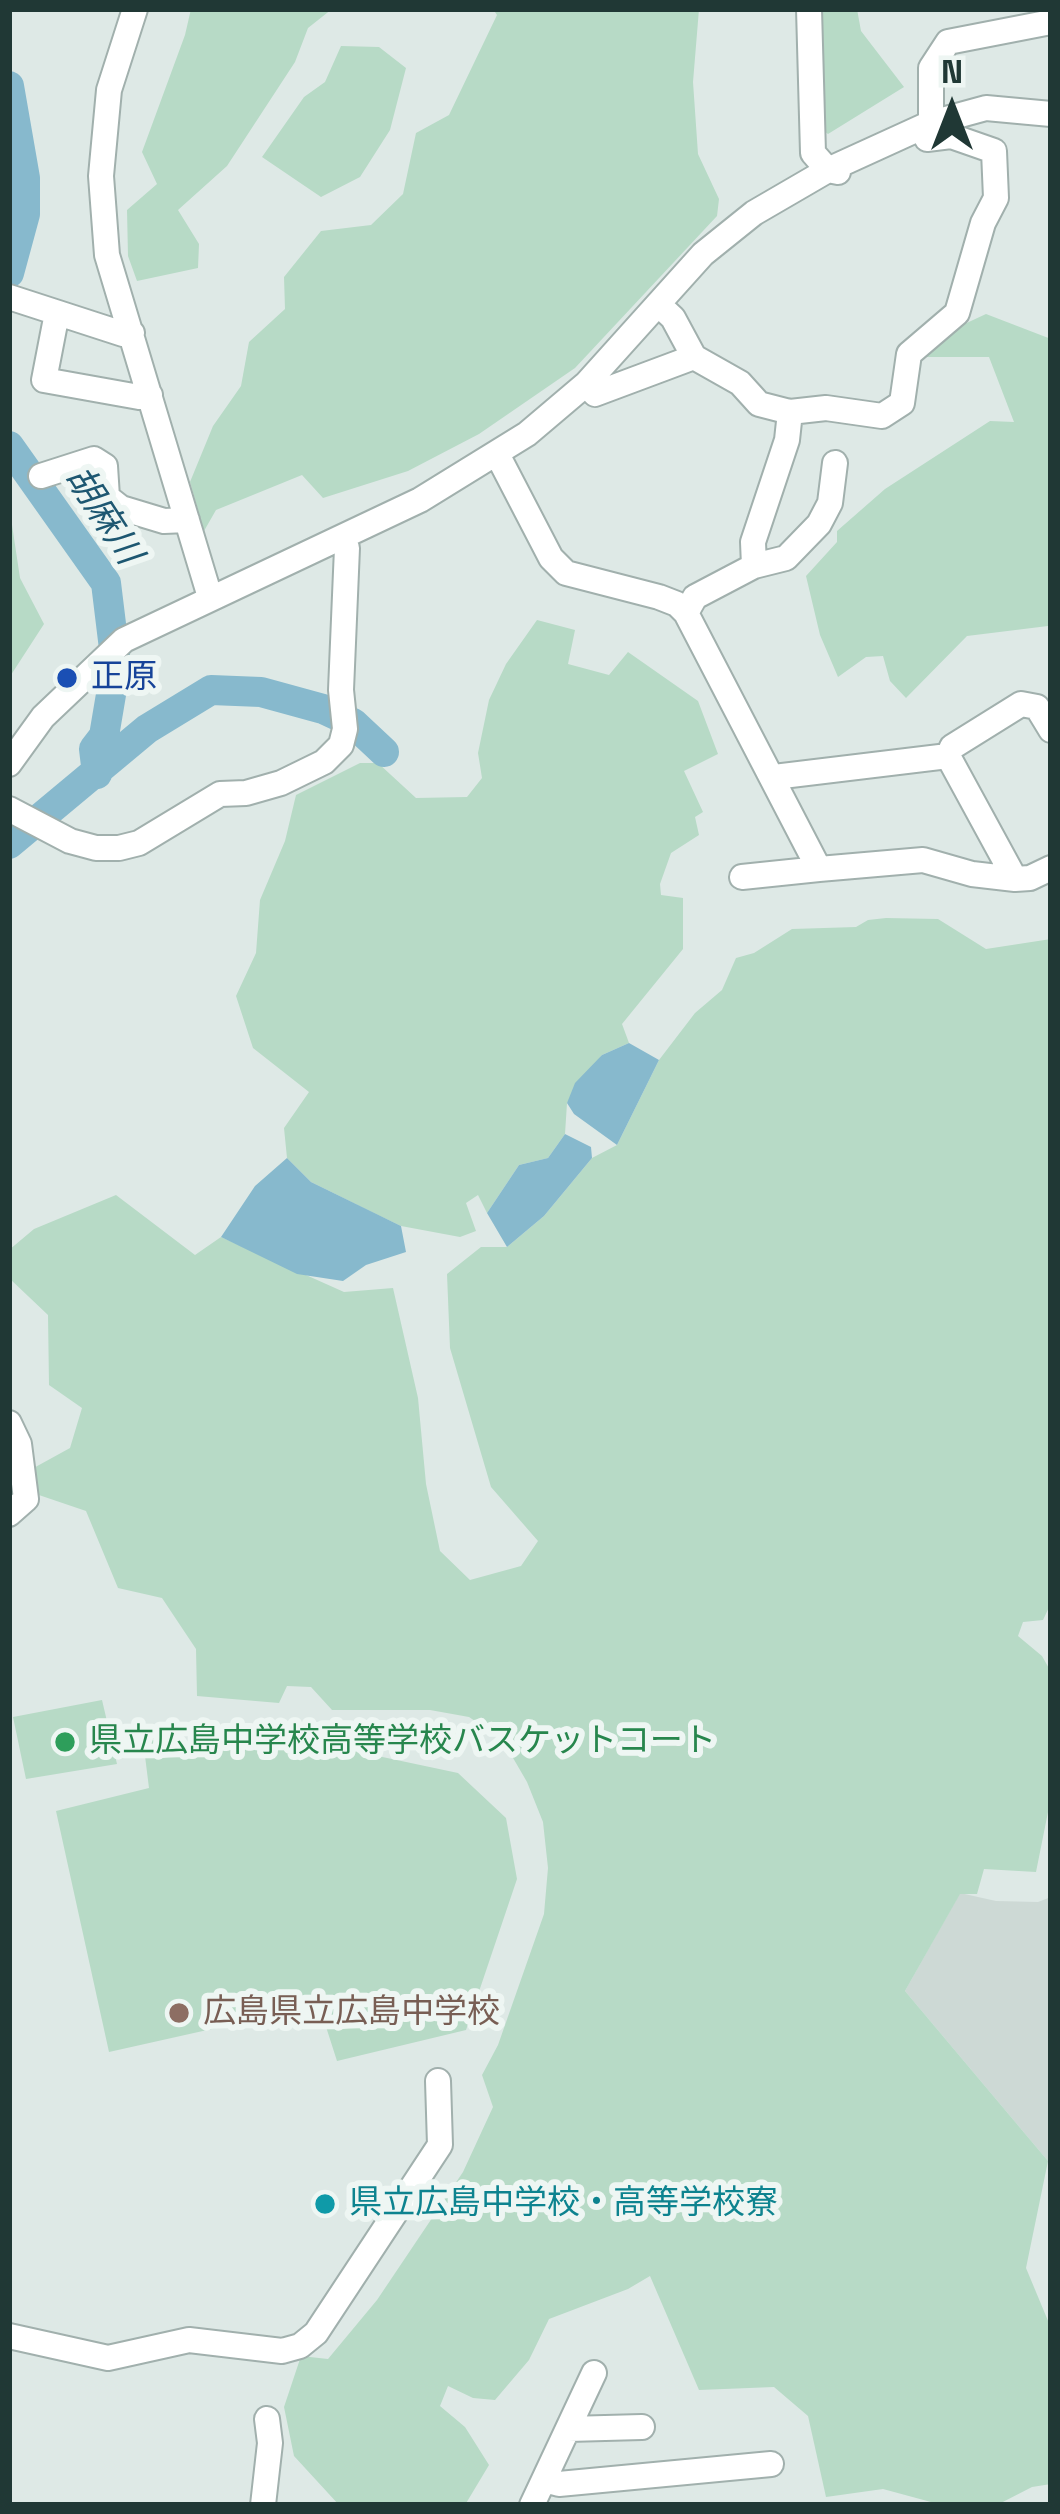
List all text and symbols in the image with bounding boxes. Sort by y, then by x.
north arrow [892,48,1012,168]
text: N [941,51,963,93]
water label: 胡麻川 [54,459,150,573]
place label: 正原 [91,658,157,698]
marker: 正原 [54,665,80,691]
place label: 県立広島中学校高等学校バスケットコート [89,1722,716,1762]
marker: 県立広島中学校高等学校バスケットコート [52,1729,78,1755]
place label: 広島県立広島中学校 [203,1993,500,2033]
marker: 広島県立広島中学校 [166,2000,192,2026]
place label: 県立広島中学校・高等学校寮 [349,2184,778,2224]
marker: 県立広島中学校・高等学校寮 [312,2191,338,2217]

